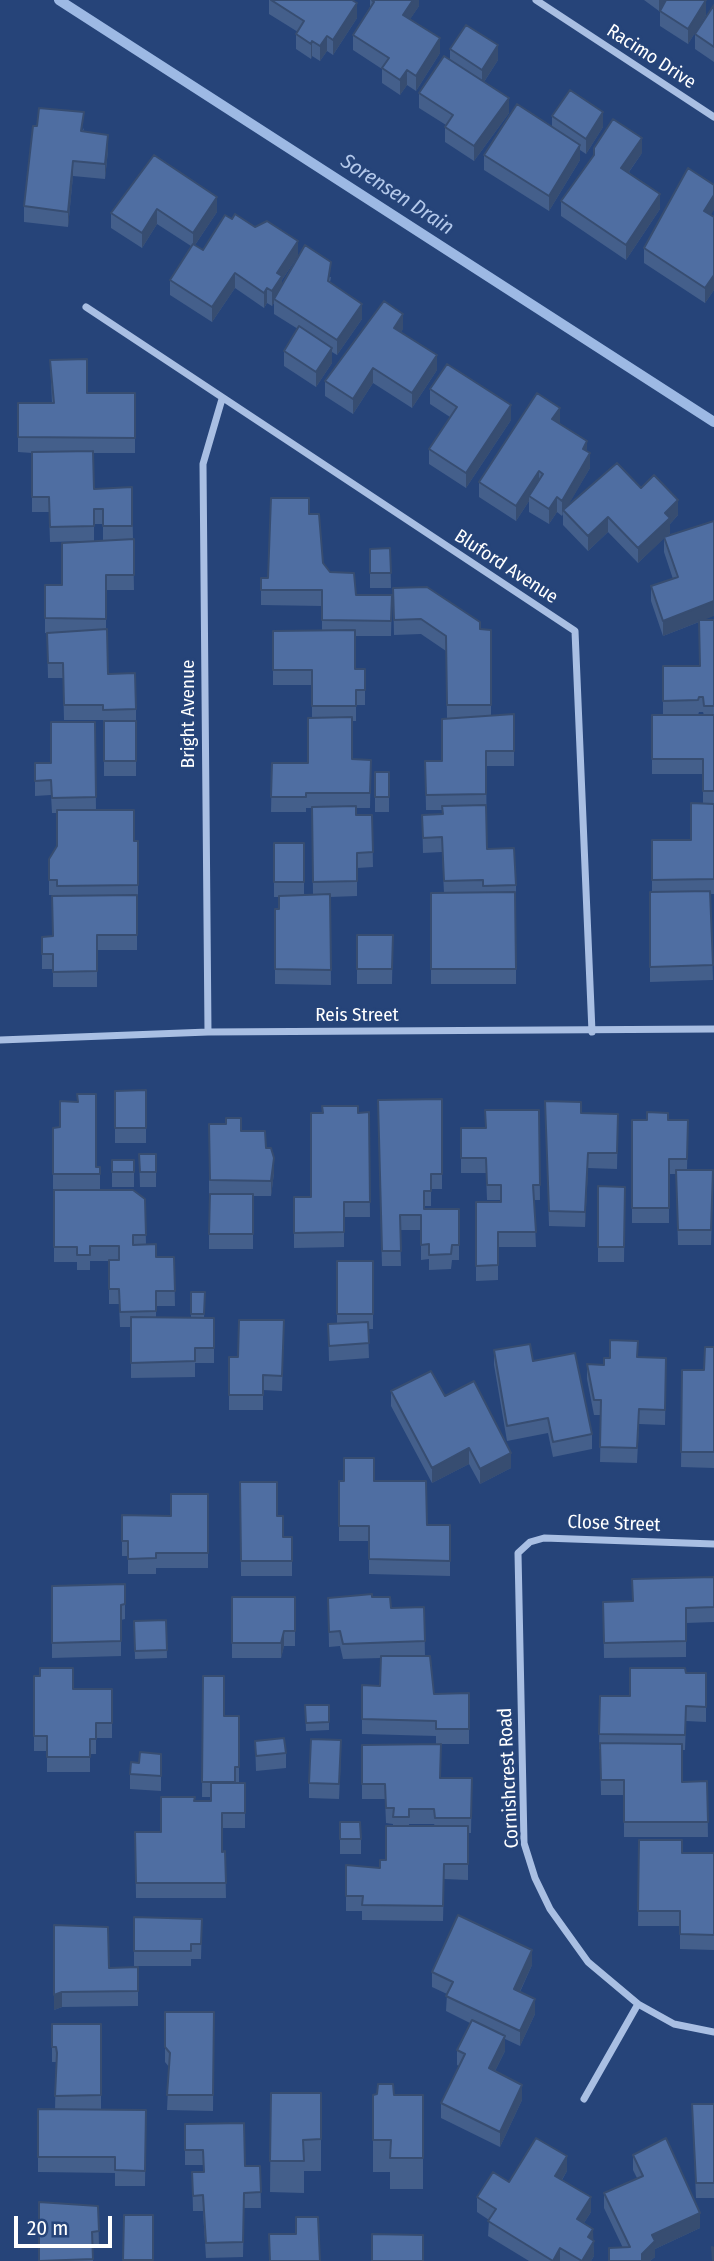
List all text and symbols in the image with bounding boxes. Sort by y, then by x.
street label: Racimo Drive [602,20,700,94]
water label: Sorensen Drain [336,149,458,241]
street label: Bluford Avenue [450,525,562,609]
street label: Bright Avenue [178,660,200,768]
street label: Reis Street [315,1005,399,1027]
street label: Close Street [567,1511,661,1537]
street label: Cornishcrest Road [494,1707,524,1849]
scale bar [18,2202,116,2246]
text: 20 m [27,2215,68,2241]

